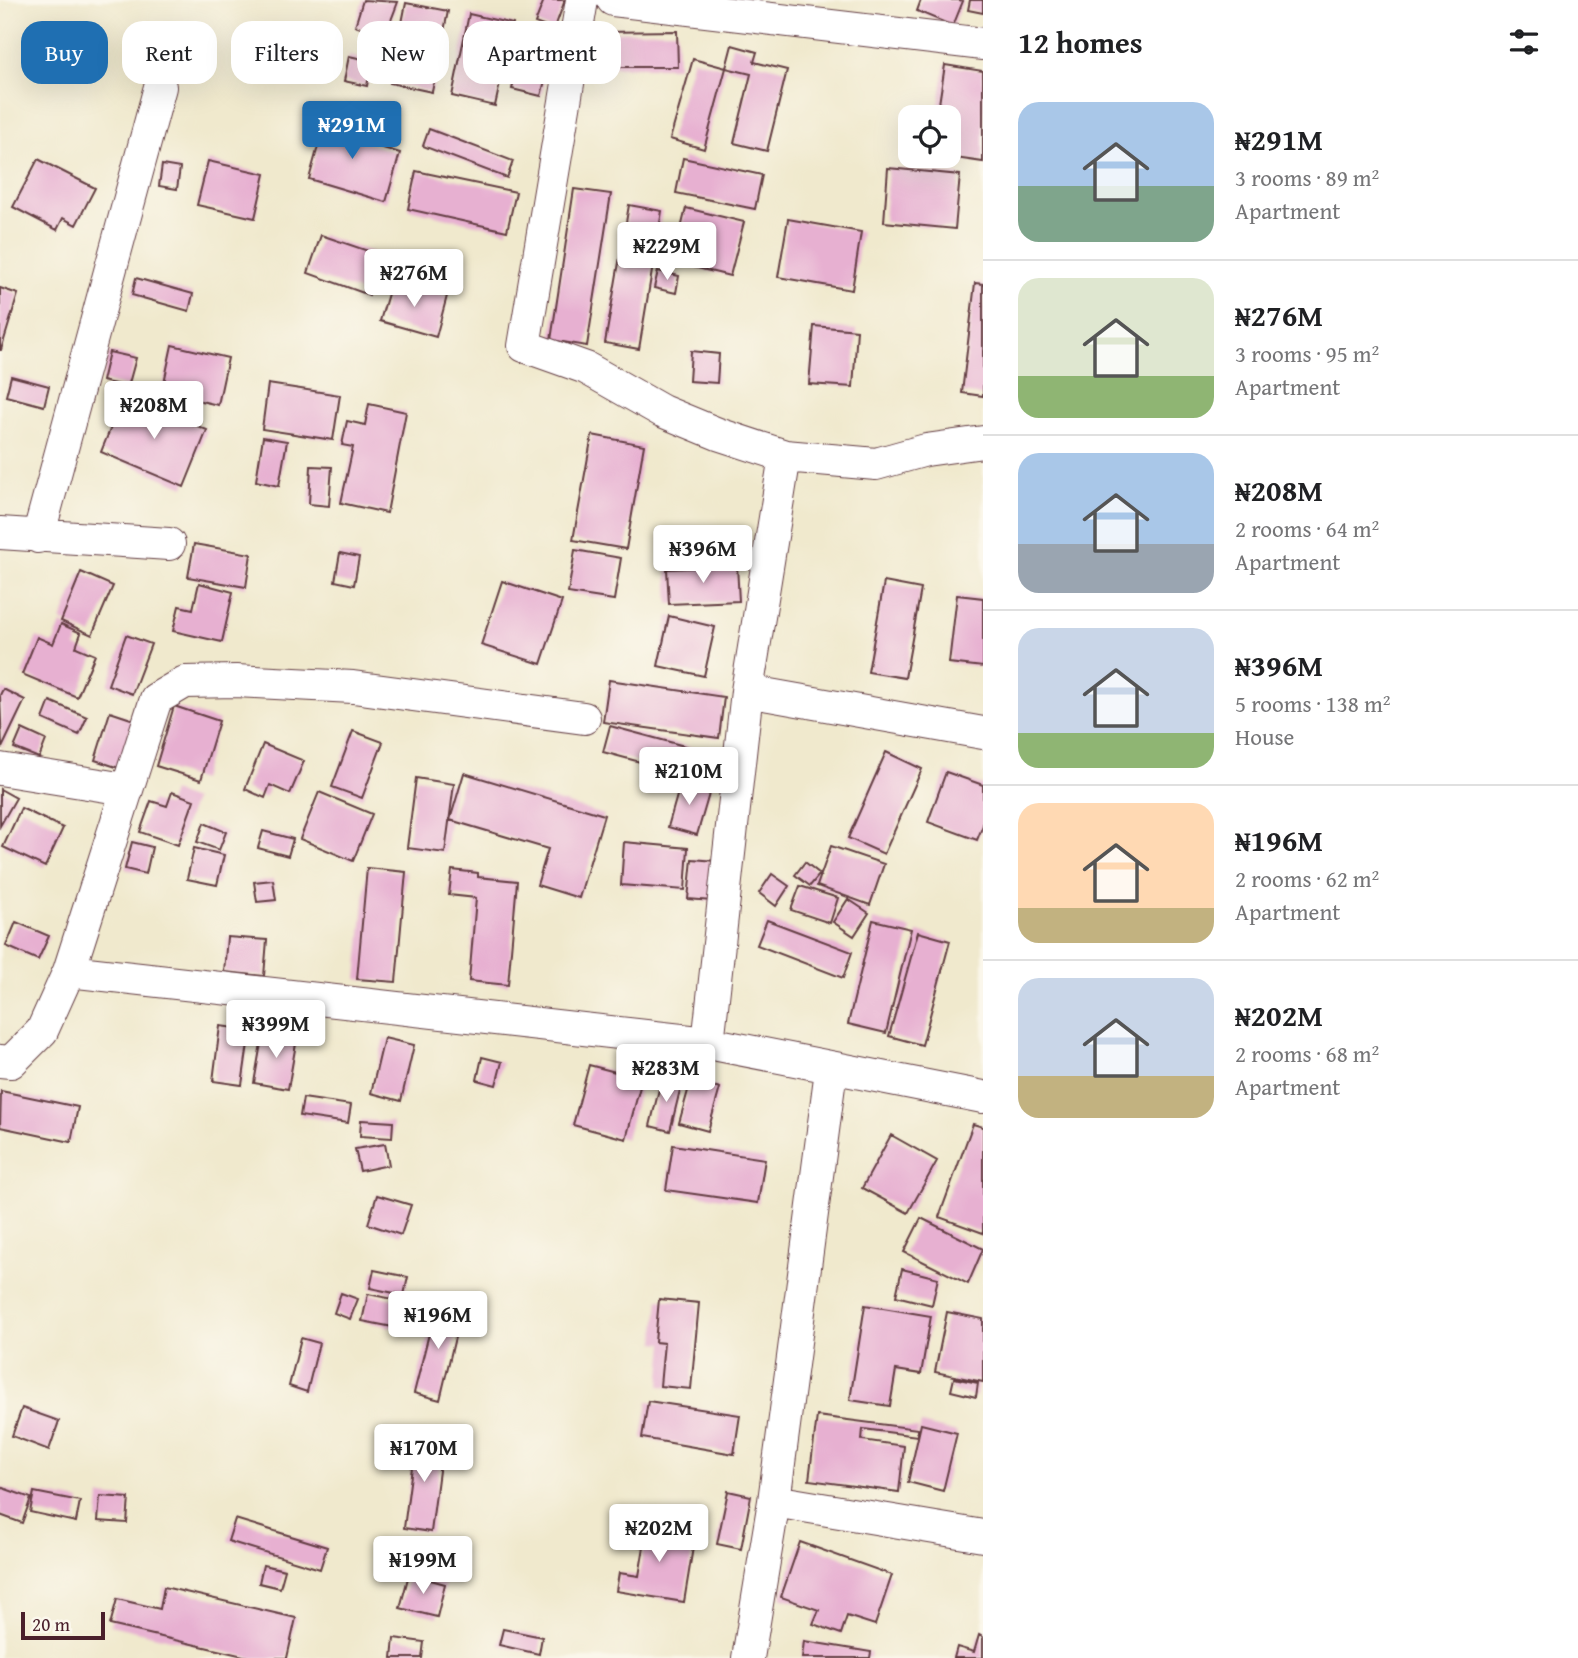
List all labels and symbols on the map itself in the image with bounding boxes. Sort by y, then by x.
pin: ₦291M [303,102,401,161]
pin: ₦229M [618,222,716,282]
pin: ₦276M [365,250,463,309]
pin: ₦208M [105,382,203,441]
pin: ₦396M [654,526,752,585]
pin: ₦210M [640,748,738,807]
pin: ₦399M [227,1000,325,1060]
pin: ₦283M [617,1044,715,1104]
pin: ₦196M [389,1292,487,1351]
pin: ₦170M [375,1424,473,1484]
pin: ₦202M [610,1504,708,1564]
pin: ₦199M [374,1536,472,1596]
scale bar [21,1609,105,1641]

